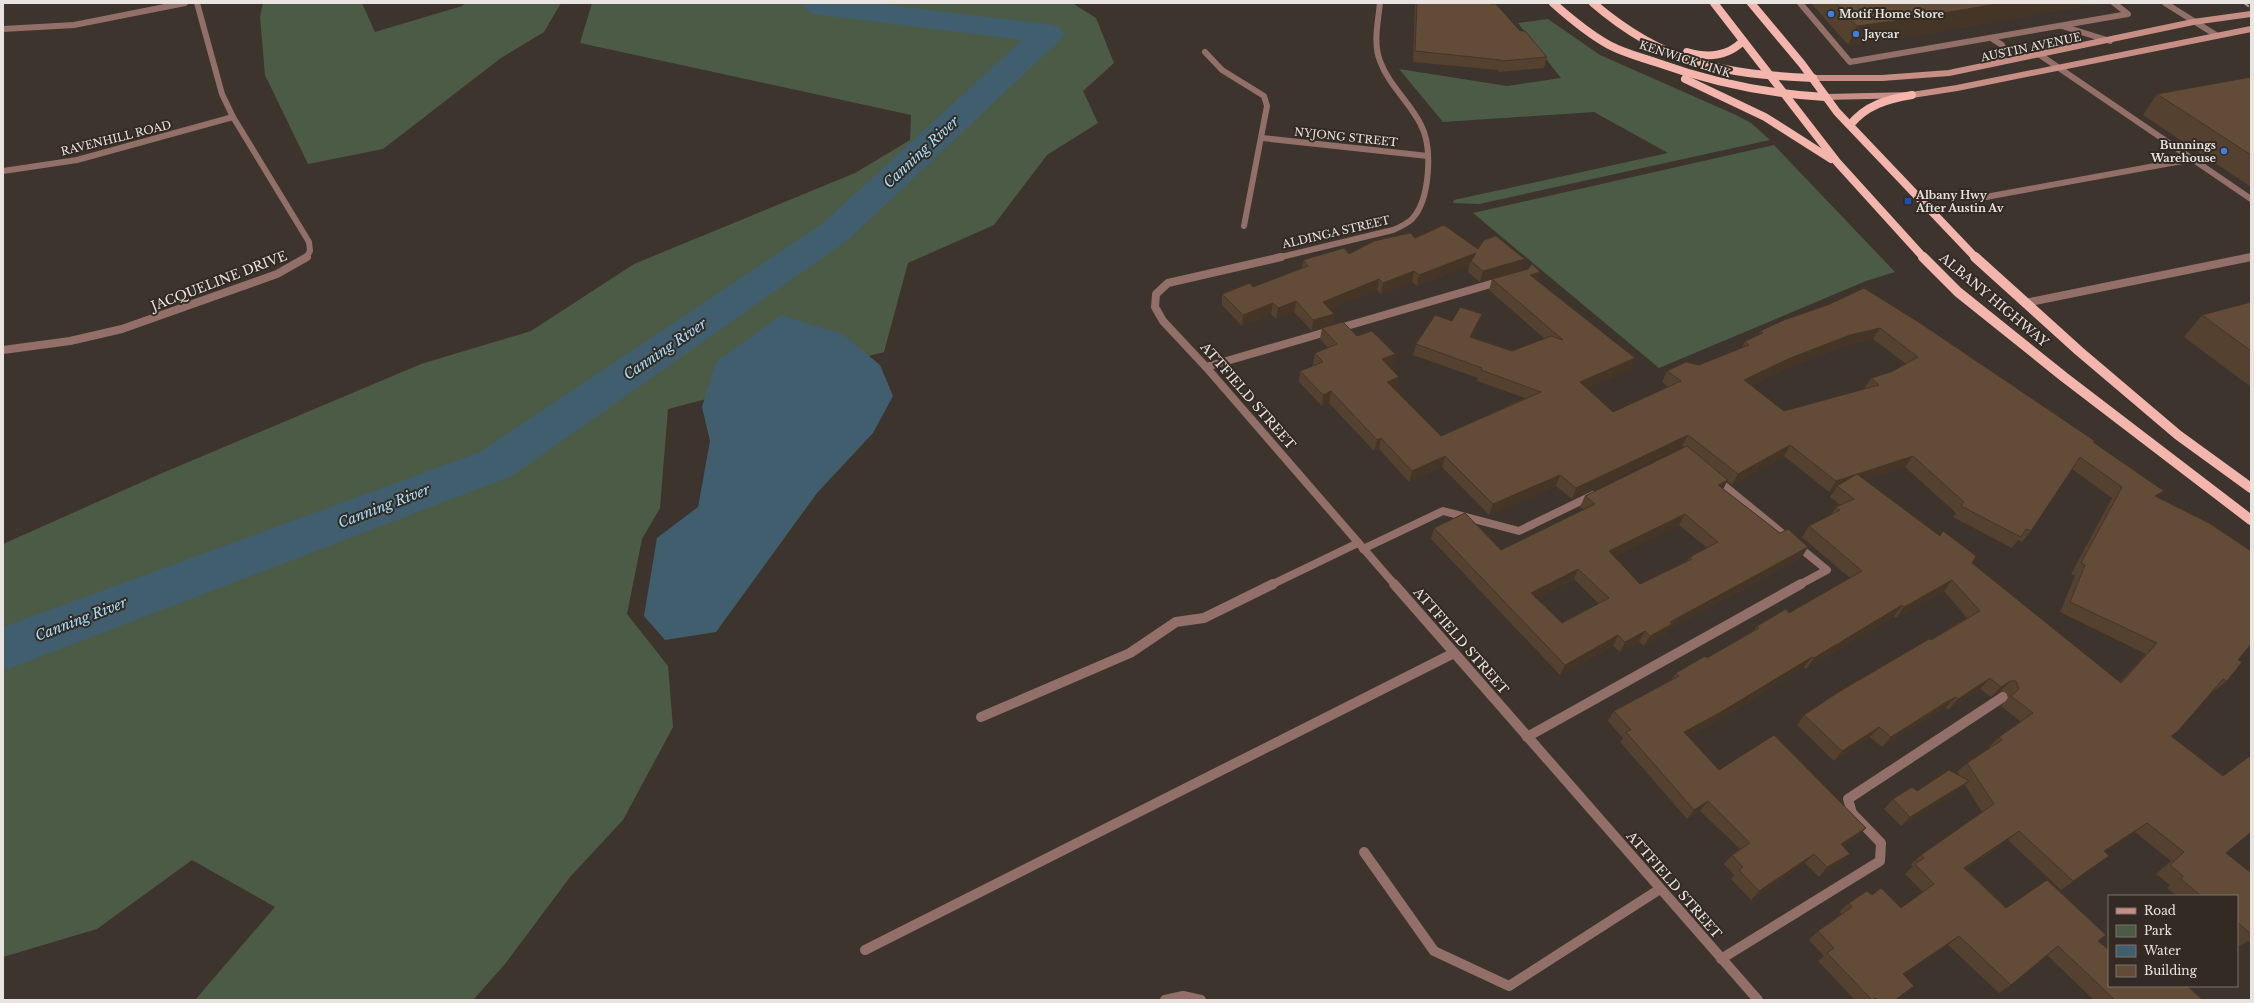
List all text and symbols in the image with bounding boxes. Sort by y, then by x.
place label: Motif Home Store [1839,7,1945,21]
marker: Motif Home Store [1826,9,1836,19]
place label: Jaycar [1862,27,1900,41]
marker: Jaycar [1851,29,1861,39]
street label: AUSTIN AVENUE [1979,30,2082,65]
street label: KENWICK LINK [1638,38,1733,80]
water label: Canning River [879,112,963,192]
street label: RAVENHILL ROAD [59,117,173,158]
street label: NYJONG STREET [1294,125,1399,149]
place label: Bunnings Warehouse [2150,138,2217,165]
marker: Bunnings Warehouse [2219,146,2229,156]
place label: Albany Hwy After Austin Av [1915,188,2004,215]
marker: Albany Hwy After Austin Av [1903,196,1913,206]
street label: ALDINGA STREET [1280,213,1392,251]
street label: JACQUELINE DRIVE [147,247,289,316]
street label: ALBANY HIGHWAY [1935,249,2052,351]
water label: Canning River [620,314,711,384]
street label: ATTFIELD STREET [1196,338,1300,453]
water label: Canning River [336,480,433,532]
street label: ATTFIELD STREET [1409,583,1513,698]
water label: Canning River [33,593,130,645]
street label: ATTFIELD STREET [1622,827,1726,942]
legend [2108,895,2238,987]
text: Road [2144,903,2176,918]
text: Park [2144,923,2172,938]
text: Water [2143,943,2181,958]
text: Building [2144,963,2198,978]

